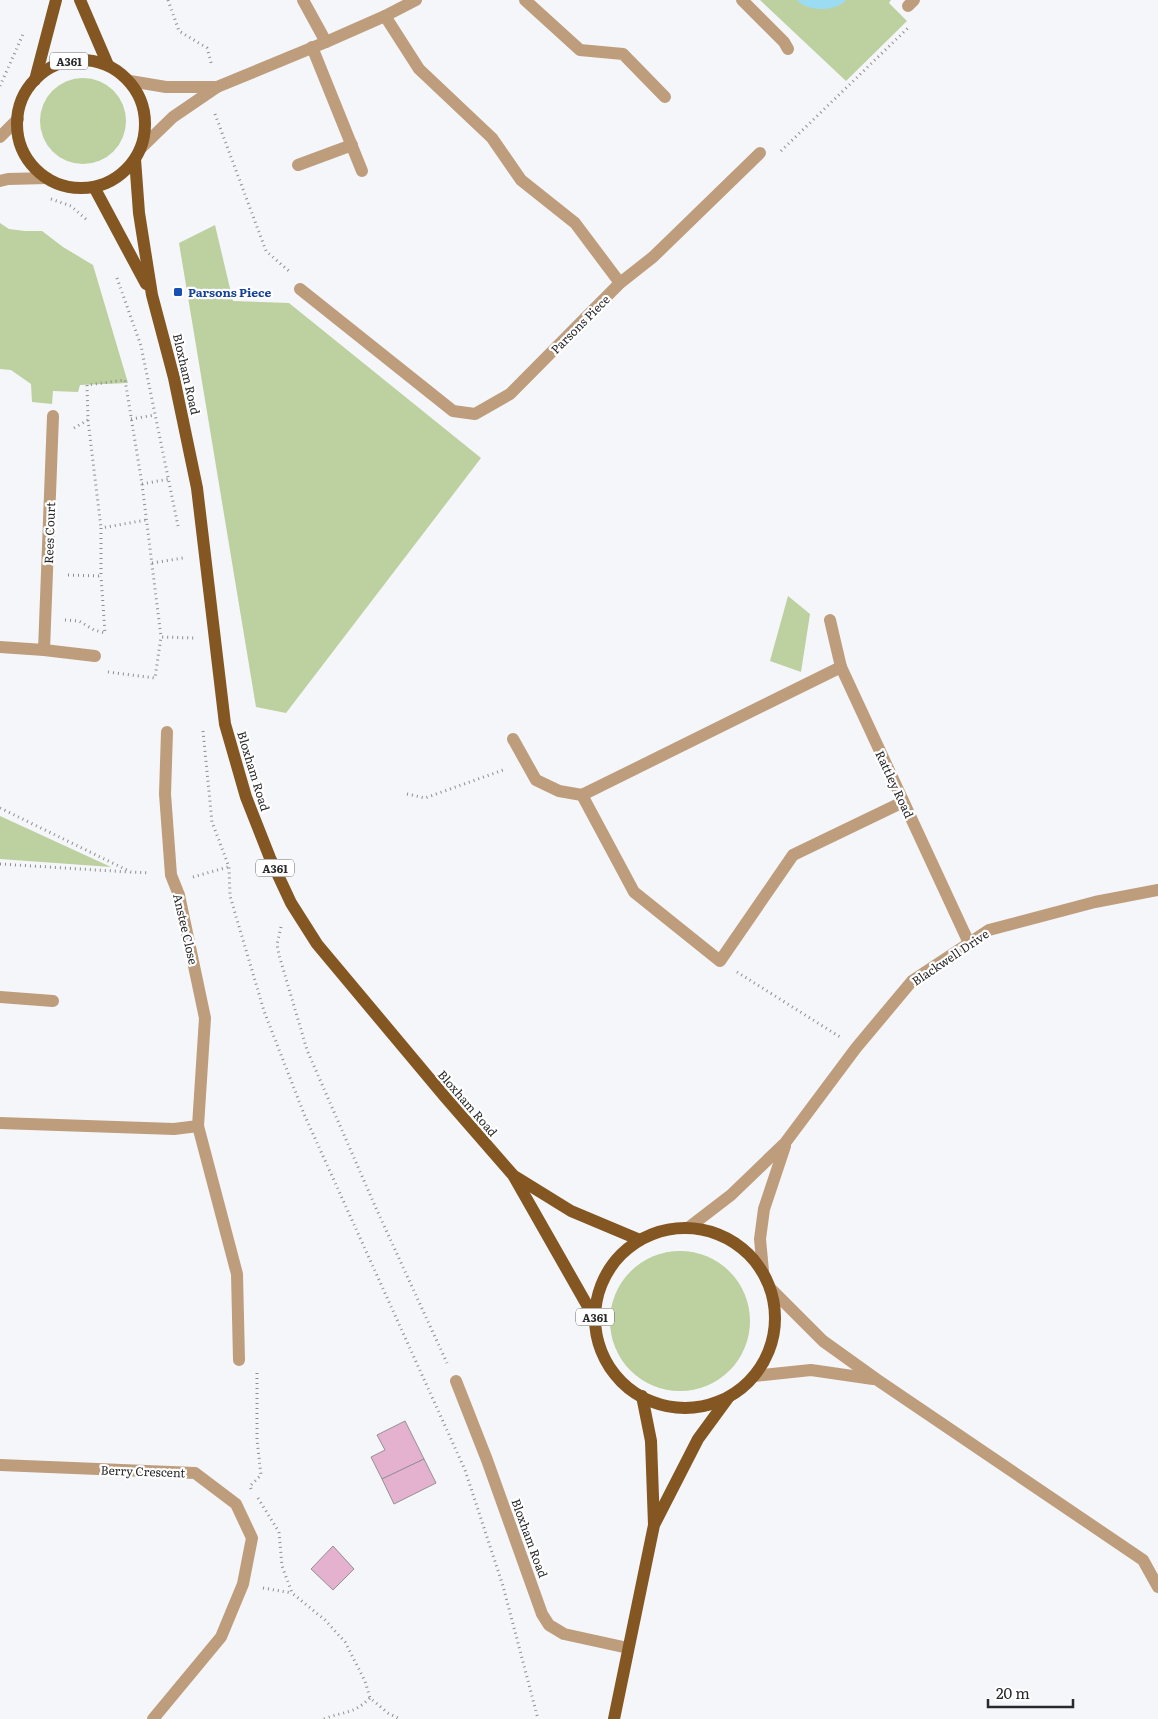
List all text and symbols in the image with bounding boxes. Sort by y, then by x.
road number: A361 [50,52,88,70]
place label: Parsons Piece [188,283,272,301]
marker: Parsons Piece [172,286,184,298]
street label: Parsons Piece [546,290,614,358]
street label: Bloxham Road [169,332,205,417]
street label: Rees Court [39,502,59,564]
street label: Bloxham Road [233,729,275,814]
street label: Rattley Road [871,747,919,821]
road number: A361 [256,860,294,876]
street label: Anstee Close [169,892,203,966]
street label: Blackwell Drive [908,925,992,989]
street label: Bloxham Road [434,1066,502,1141]
road number: A361 [576,1308,614,1325]
street label: Berry Crescent [100,1461,186,1481]
street label: Bloxham Road [507,1496,553,1581]
scale bar [988,1676,1073,1708]
text: 20 m [996,1681,1030,1704]

